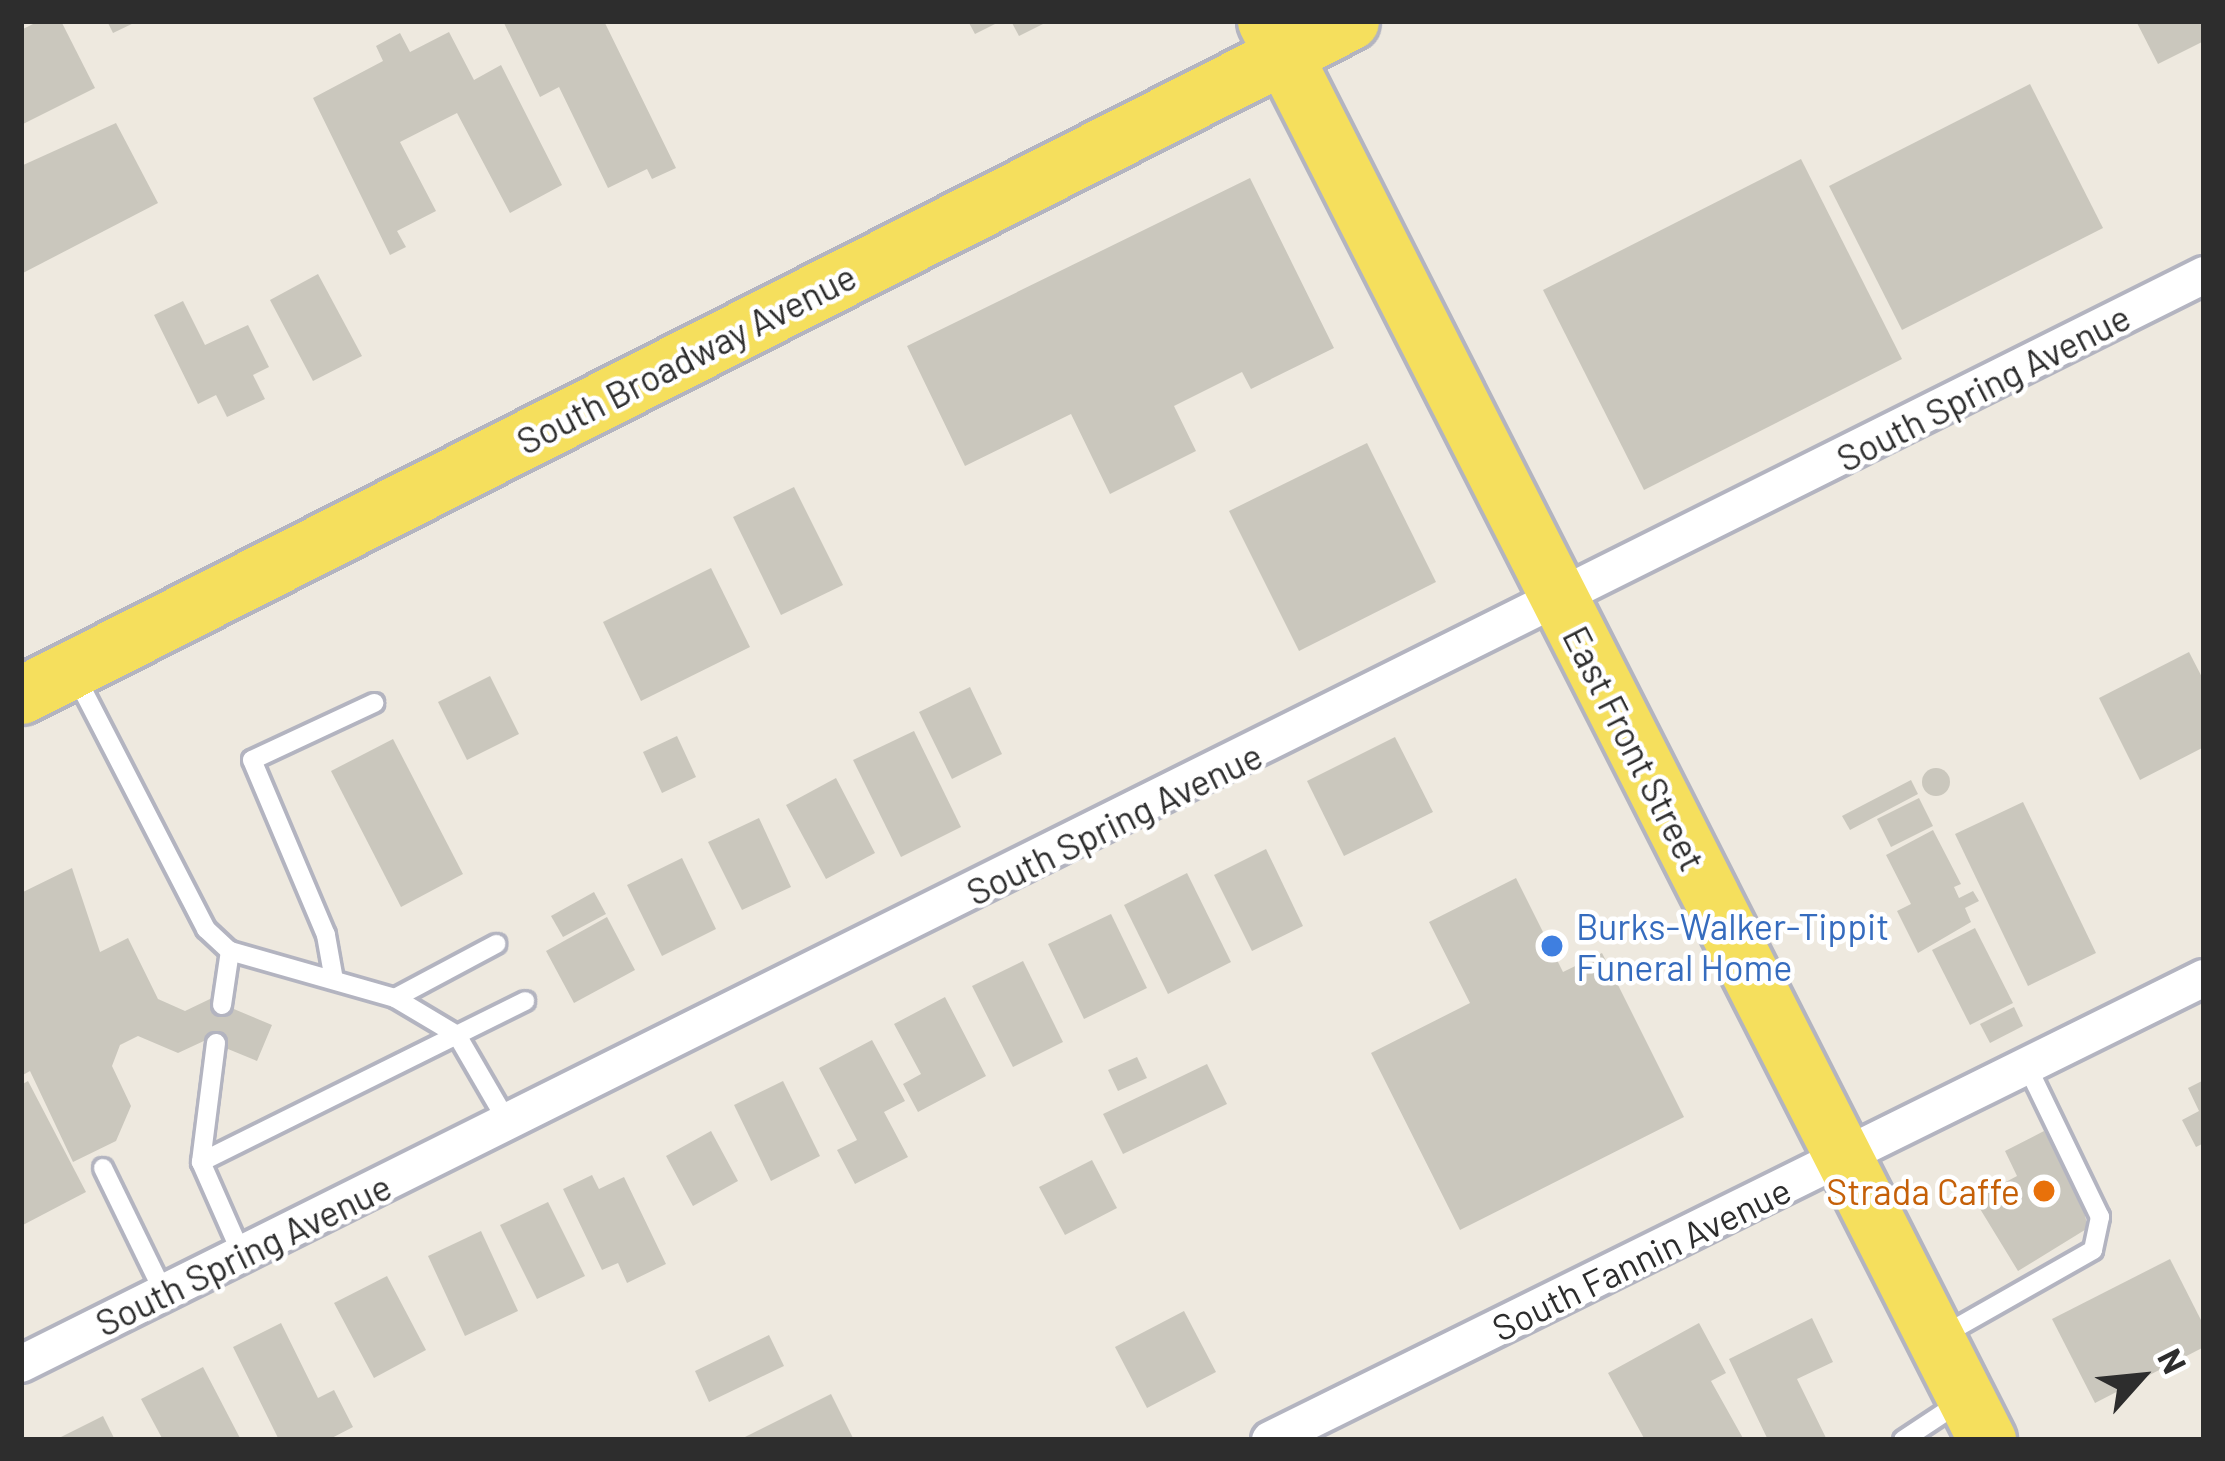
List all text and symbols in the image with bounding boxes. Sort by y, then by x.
street label: South Broadway Avenue [509,254,863,462]
street label: South Spring Avenue [1829,294,2137,480]
street label: East Front Street [1555,619,1715,877]
street label: South Spring Avenue [959,733,1269,913]
place label: Burks-Walker-Tippit Funeral Home [1576,903,1889,988]
marker: Burks-Walker-Tippit Funeral Home [1539,933,1565,959]
street label: South Spring Avenue [88,1164,398,1344]
street label: South Fannin Avenue [1485,1167,1797,1349]
place label: Strada Caffe [1826,1169,2020,1213]
marker: Strada Caffe [2031,1178,2057,1204]
north arrow [2081,1317,2201,1437]
text: N [2150,1342,2196,1380]

